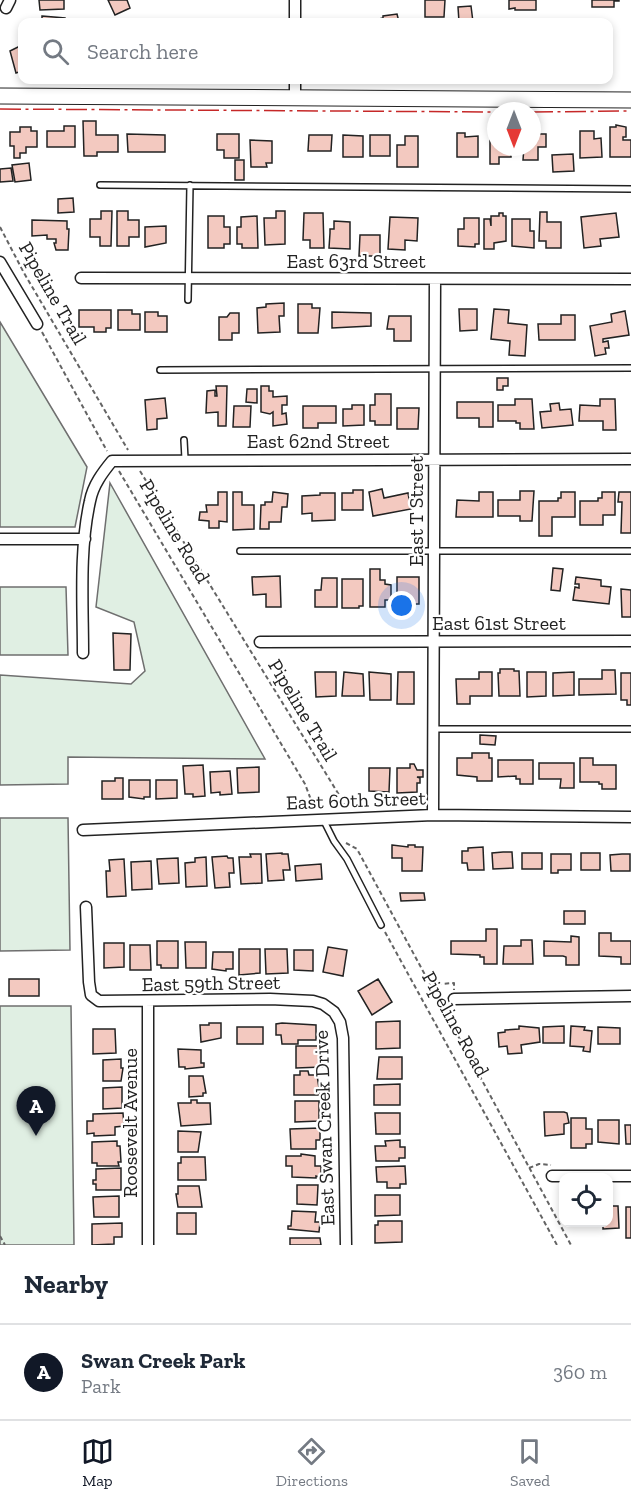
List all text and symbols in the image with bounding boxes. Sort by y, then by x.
search box [18,18,613,84]
icon: search [39,35,72,68]
text: Search here [87,38,198,65]
north arrow [487,102,541,156]
street label: Pipeline Trail [14,237,92,349]
street label: East 63rd Street [286,249,426,273]
street label: East 62nd Street [247,429,390,453]
street label: East T Street [404,455,428,567]
street label: Pipeline Road [135,475,215,587]
your location [387,591,416,620]
street label: East 61st Street [432,611,567,635]
street label: Pipeline Trail [263,655,343,765]
street label: East 60th Street [286,786,427,814]
street label: Pipeline Road [417,967,495,1081]
street label: East 59th Street [141,970,281,996]
street label: East Swan Creek Drive [309,1030,339,1226]
street label: Roosevelt Avenue [118,1048,142,1198]
pin: A [16,1086,56,1136]
map controls [559,1173,613,1227]
button: locate [559,1173,613,1227]
text: Nearby [24,1268,108,1300]
text: Swan Creek Park [81,1347,245,1374]
text: A [37,1360,50,1384]
text: 360 m [553,1360,607,1384]
text: Park [81,1374,121,1398]
tab: Map [81,1435,114,1490]
tab: Directions [276,1435,348,1490]
tab: Saved [510,1435,550,1490]

